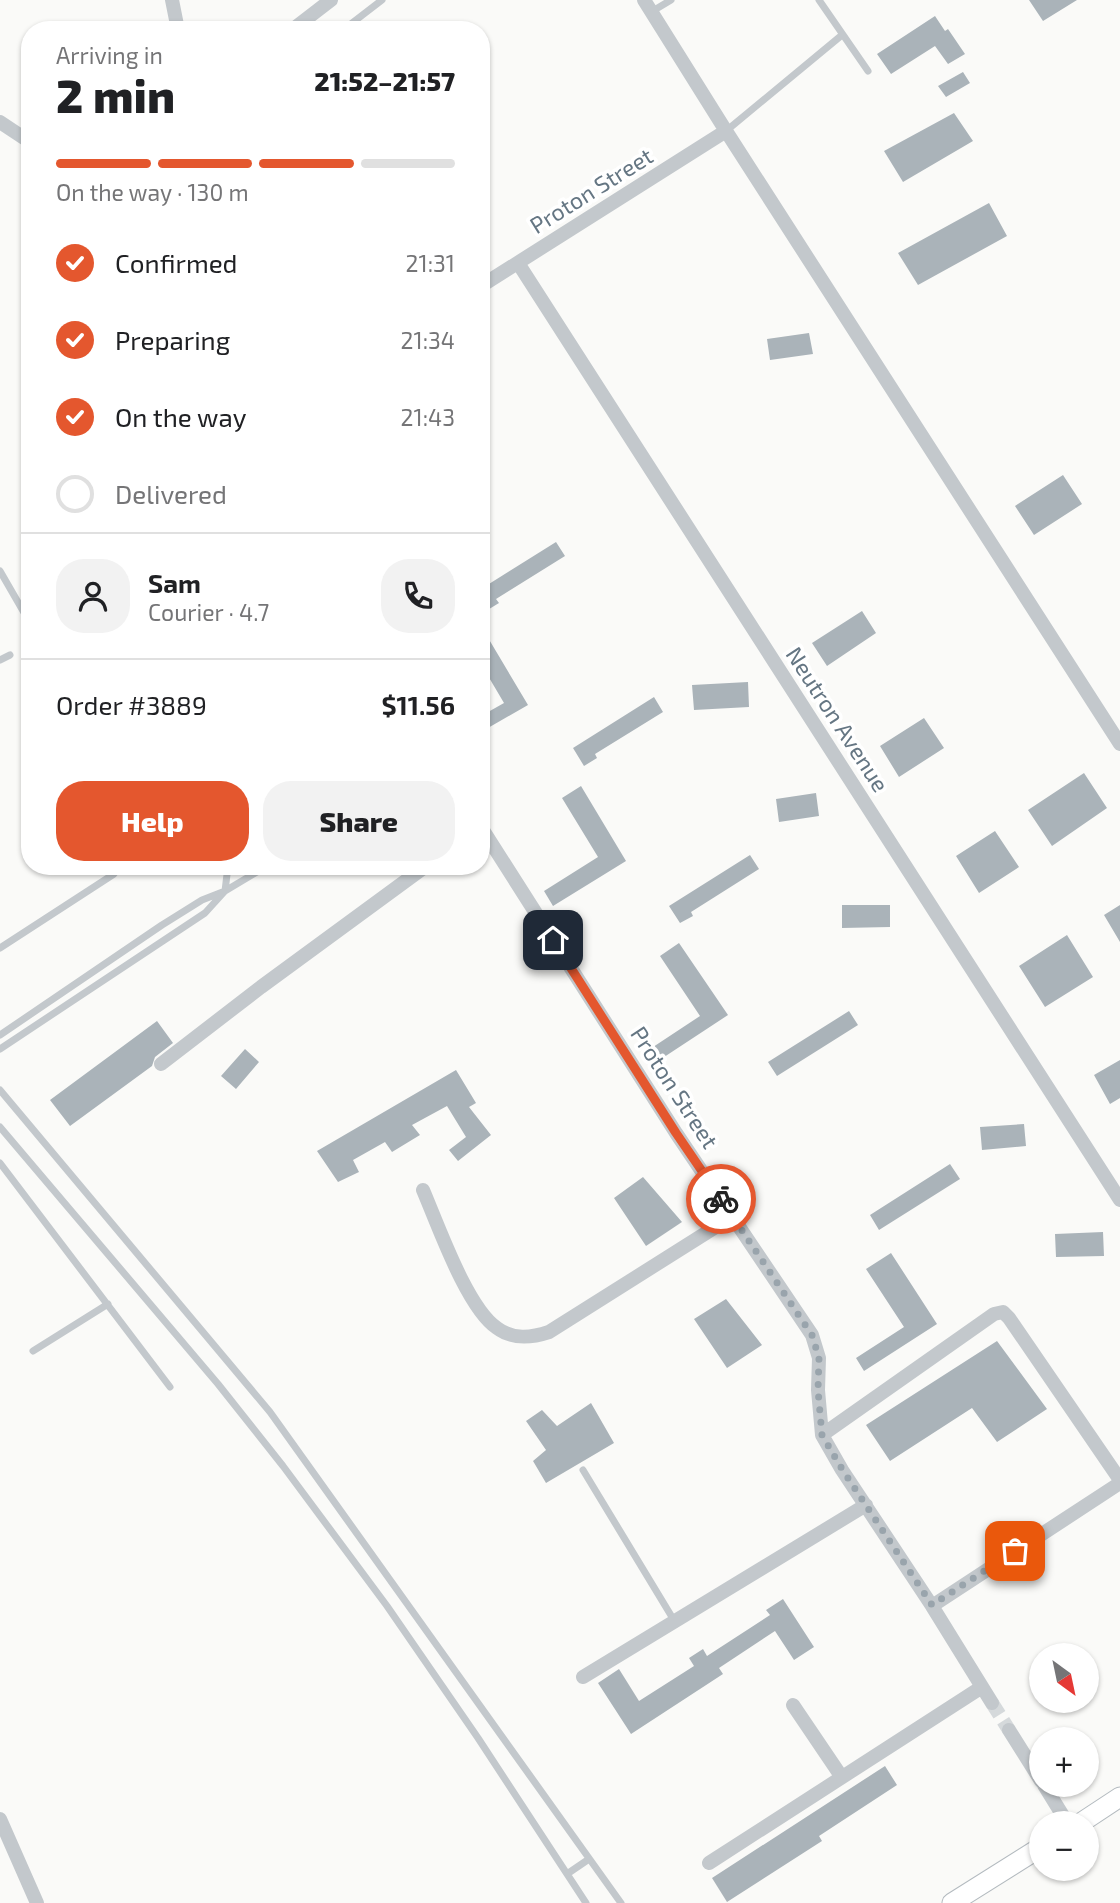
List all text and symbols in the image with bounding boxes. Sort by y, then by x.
text: Arriving in [56,41,163,69]
text: 21:52–21:57 [314,65,455,96]
text: 2 min [56,67,175,122]
street label: Proton Street [524,141,658,239]
text: On the way · 130 m [56,178,249,206]
icon: check [56,244,94,282]
text: Confirmed [115,247,238,278]
text: 21:31 [406,249,455,277]
icon: check [56,321,94,359]
text: Preparing [115,324,230,355]
text: 21:34 [401,326,455,354]
icon: check [56,398,94,436]
text: On the way [115,401,246,432]
text: 21:43 [401,403,455,431]
text: Delivered [115,478,227,509]
button: person [56,559,130,633]
button: phone [381,559,455,633]
text: Sam [148,567,201,598]
text: Courier · 4.7 [148,598,269,626]
street label: Neutron Avenue [781,641,895,797]
text: Order #3889 [56,689,207,720]
text: $11.56 [381,689,455,720]
button: Help [56,781,249,861]
button: Share [263,781,455,861]
pin [523,910,583,970]
icon: home [534,921,572,959]
street label: Proton Street [625,1021,725,1153]
courier [686,1164,756,1234]
icon: bike [702,1180,740,1218]
pin [985,1521,1045,1581]
icon: bag [996,1532,1034,1570]
north arrow [1029,1643,1099,1713]
map controls [1029,1643,1099,1881]
button: + [1029,1727,1099,1797]
button: − [1029,1811,1099,1881]

